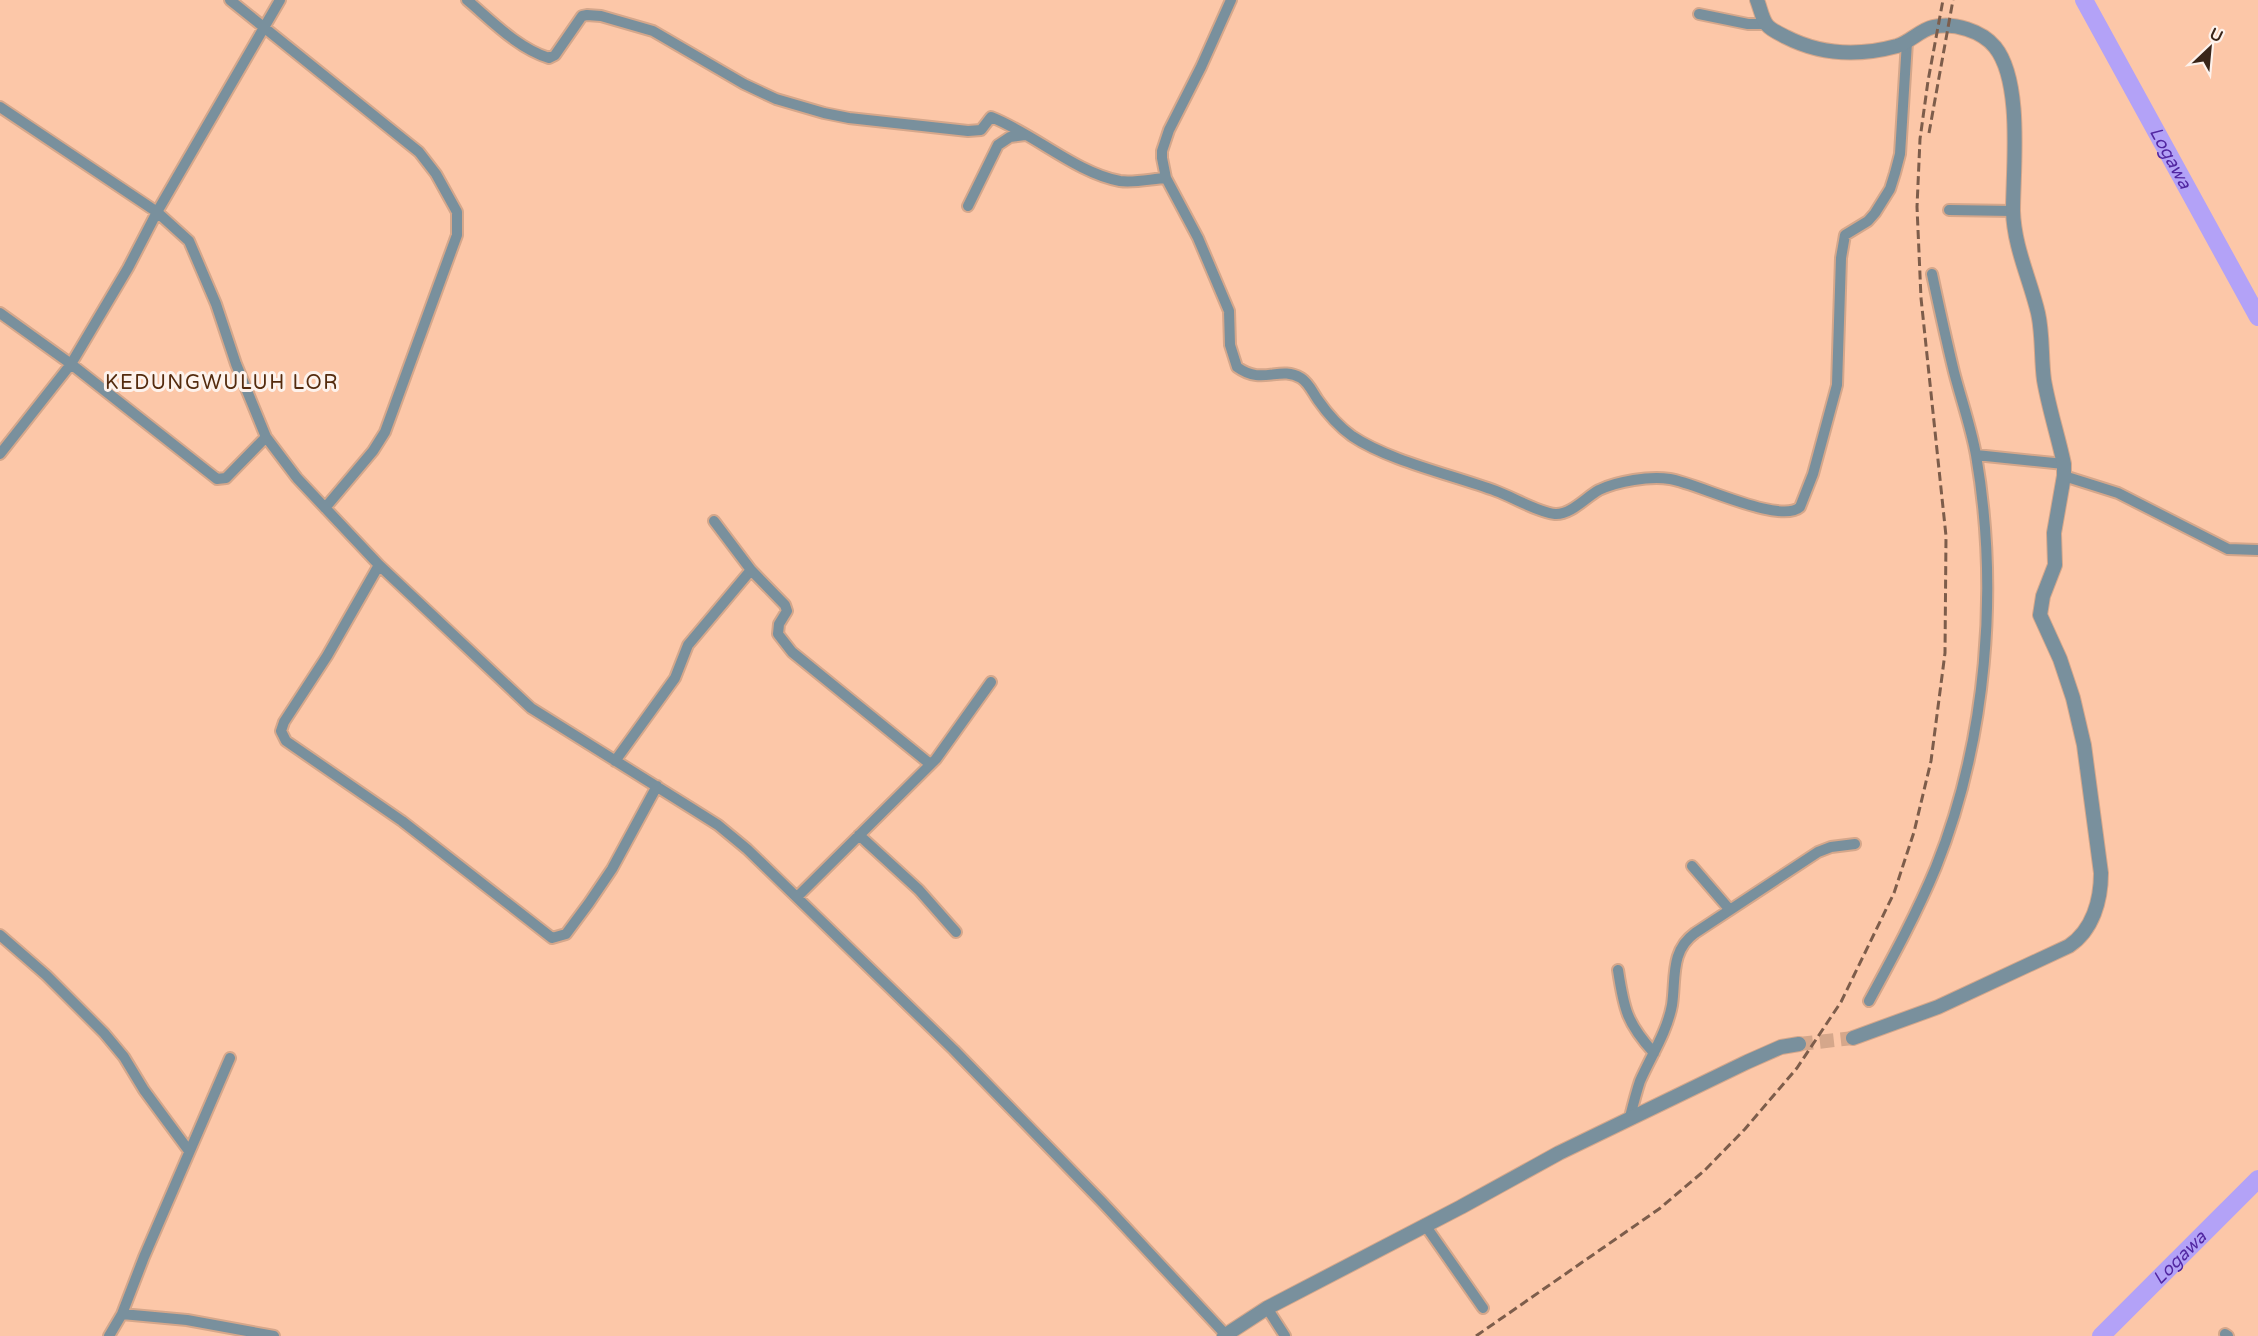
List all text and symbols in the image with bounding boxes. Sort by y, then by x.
north arrow [2180,18,2240,78]
text: U [2206,24,2226,47]
water label: Logawa [2145,123,2197,193]
district label: KEDUNGWULUH LOR [105,371,339,395]
water label: Logawa [2148,1225,2212,1289]

